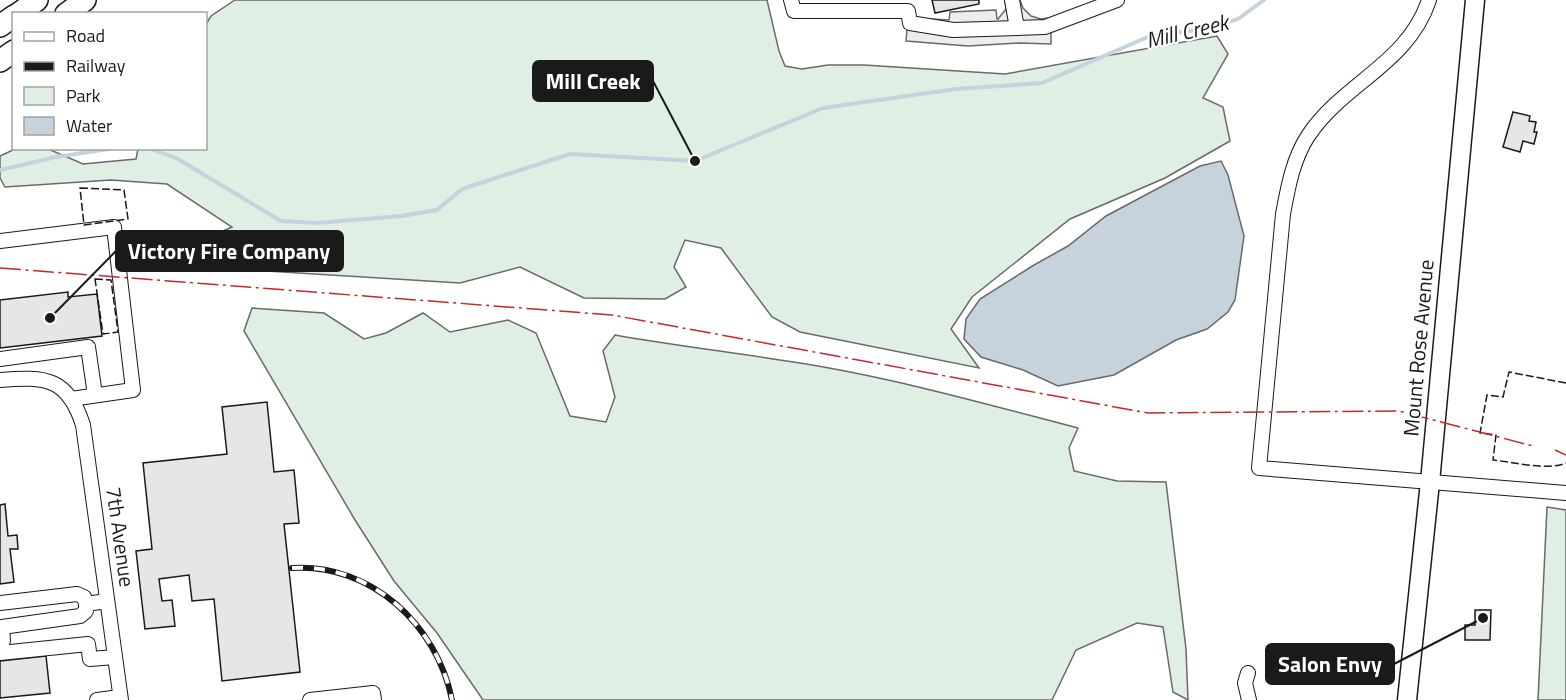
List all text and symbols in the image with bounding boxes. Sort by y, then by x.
water label: Mill Creek [1142,5,1234,57]
legend [12,12,207,150]
text: Road [66,22,105,49]
text: Railway [66,52,126,79]
callout: Mill Creek [533,61,653,101]
text: Mill Creek [545,64,641,98]
text: Park [66,82,101,109]
text: Water [66,112,112,139]
callout: Victory Fire Company [116,231,343,271]
text: Victory Fire Company [128,234,330,268]
street label: Mount Rose Avenue [1394,258,1442,438]
street label: 7th Avenue [98,485,144,589]
callout: Salon Envy [1266,644,1394,684]
text: Salon Envy [1278,647,1382,681]

